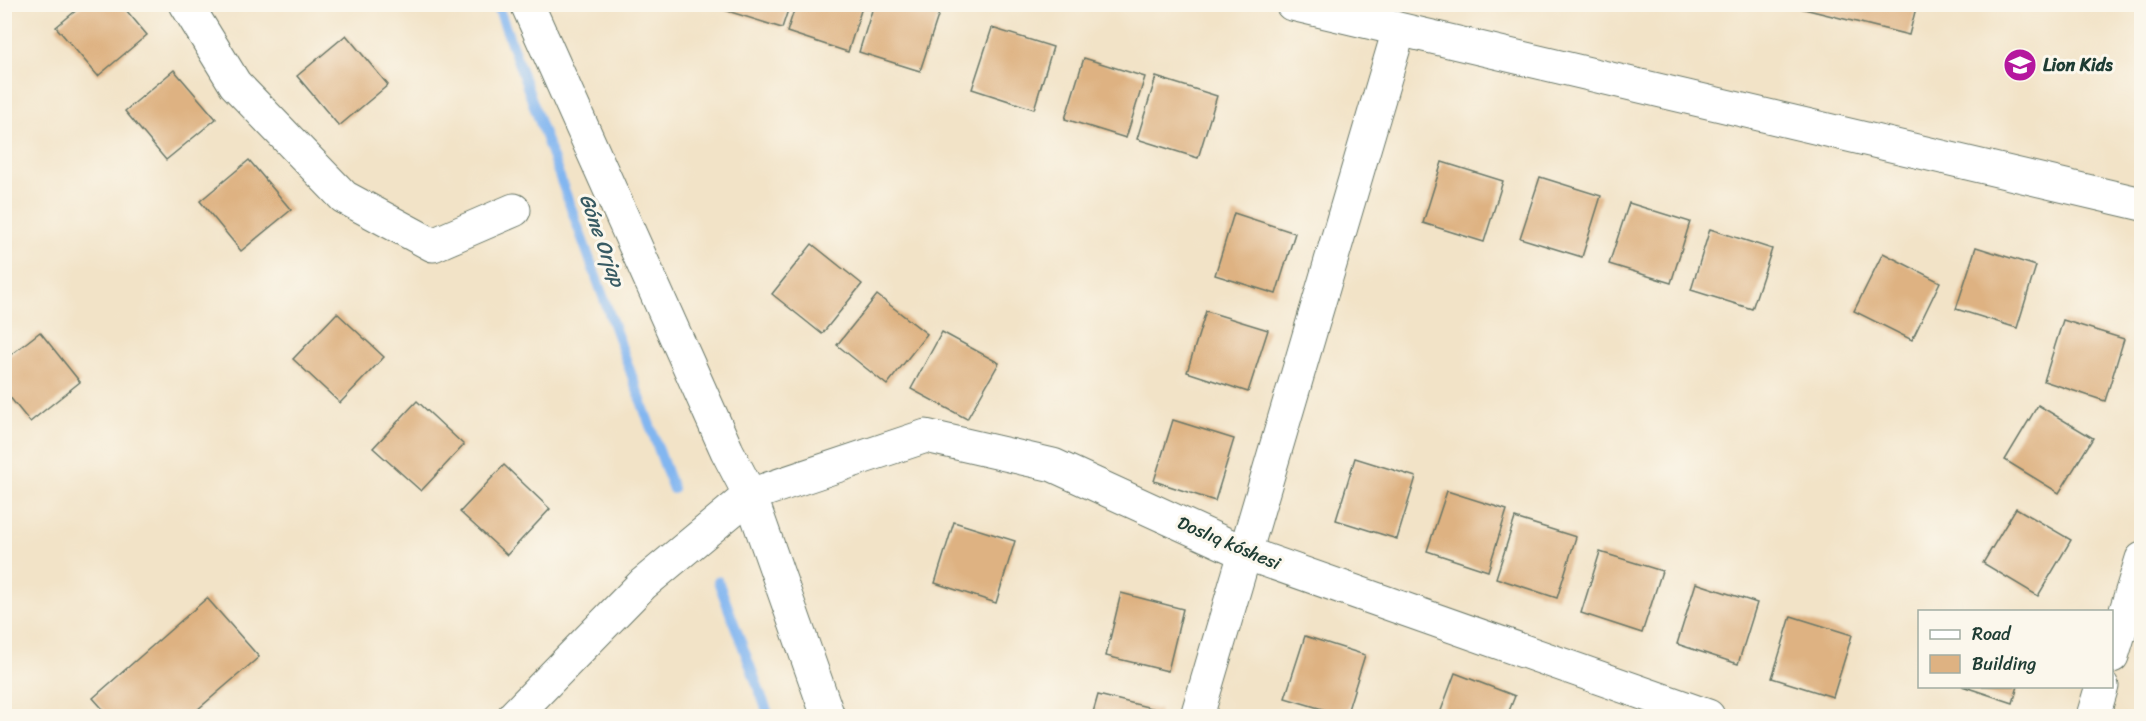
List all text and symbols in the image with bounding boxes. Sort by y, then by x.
school or university icon: Lion Kids [2002,47,2038,83]
place label: Lion Kids [2043,49,2113,81]
water label: Góne Orjap [569,189,635,293]
street label: Doslıq kóshesi [1172,507,1287,580]
legend [1918,610,2113,688]
text: Road [1972,618,2012,650]
text: Building [1972,648,2036,680]

